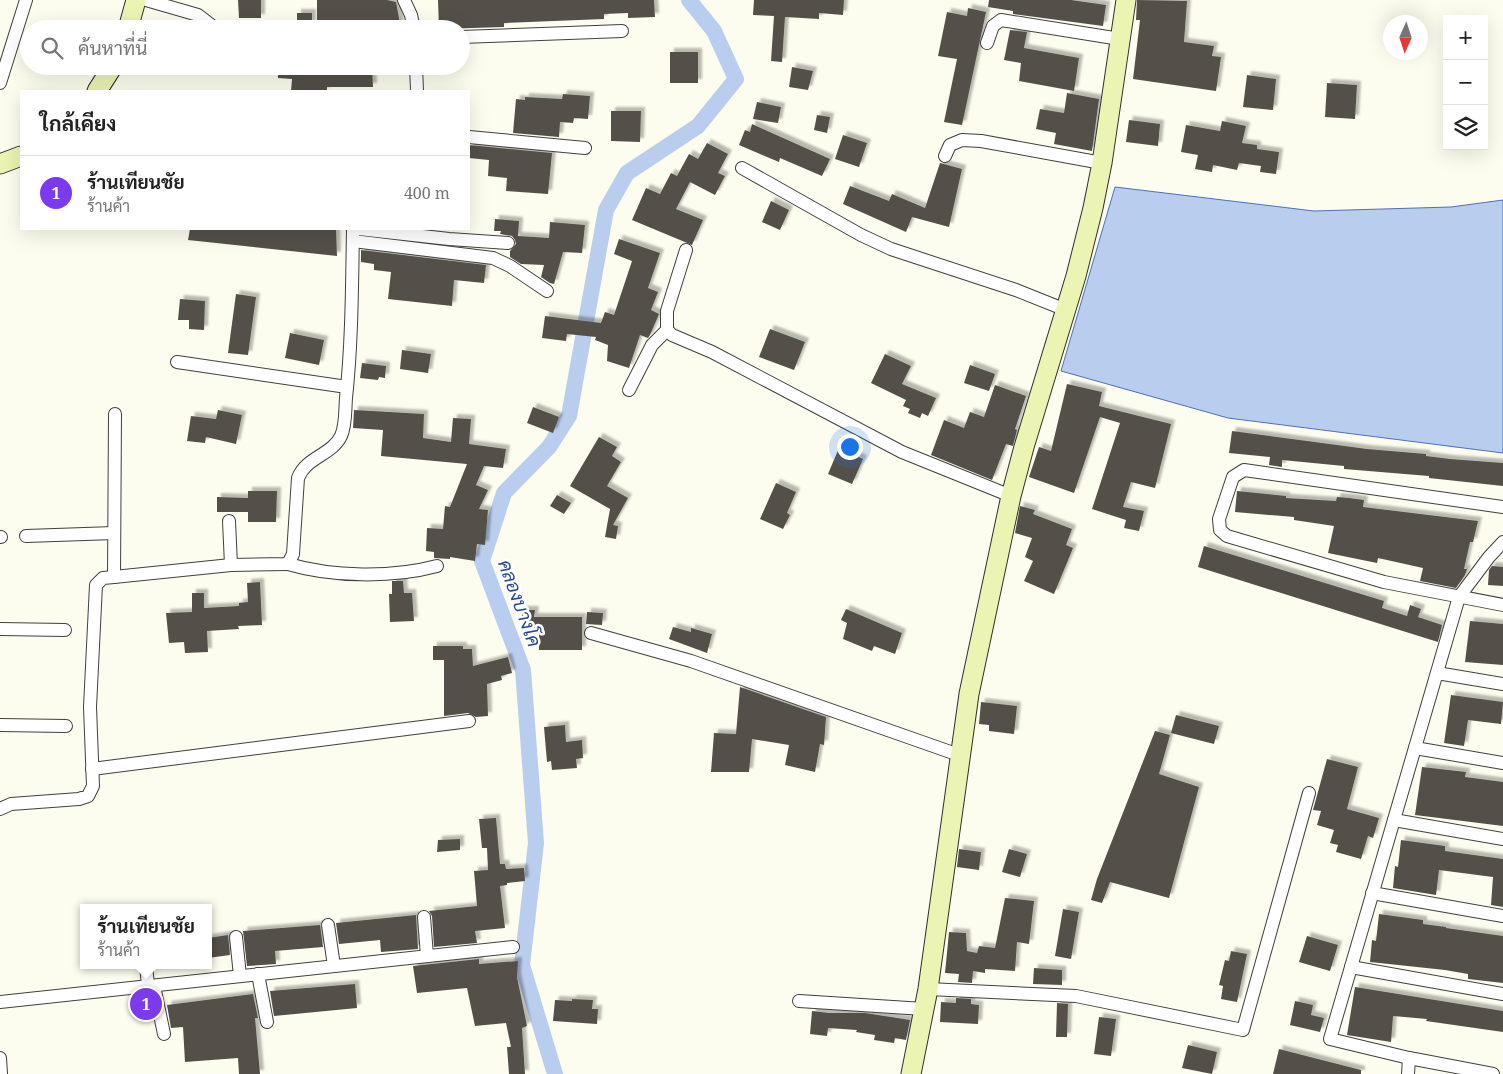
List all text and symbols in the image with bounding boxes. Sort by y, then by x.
north arrow [1383,15,1428,60]
map controls [1443,15,1488,150]
button: + [1443,15,1488,60]
search box [20,20,470,75]
icon: search [38,34,66,62]
text: ค้นหาที่นี่ [78,35,147,61]
button: − [1443,60,1488,105]
button: layers [1443,105,1488,150]
text: ใกล้เคียง [40,109,116,137]
text: ร้านเทียนชัย [87,169,185,195]
text: 1 [51,182,61,204]
text: 400 m [404,182,450,204]
text: ร้านค้า [87,195,130,217]
your location [837,434,863,460]
water label: คลองบางโค [492,556,548,650]
popup [80,904,212,969]
text: ร้านเทียนชัย [97,913,195,939]
text: ร้านค้า [97,939,140,961]
pin: 1 [130,985,162,1023]

